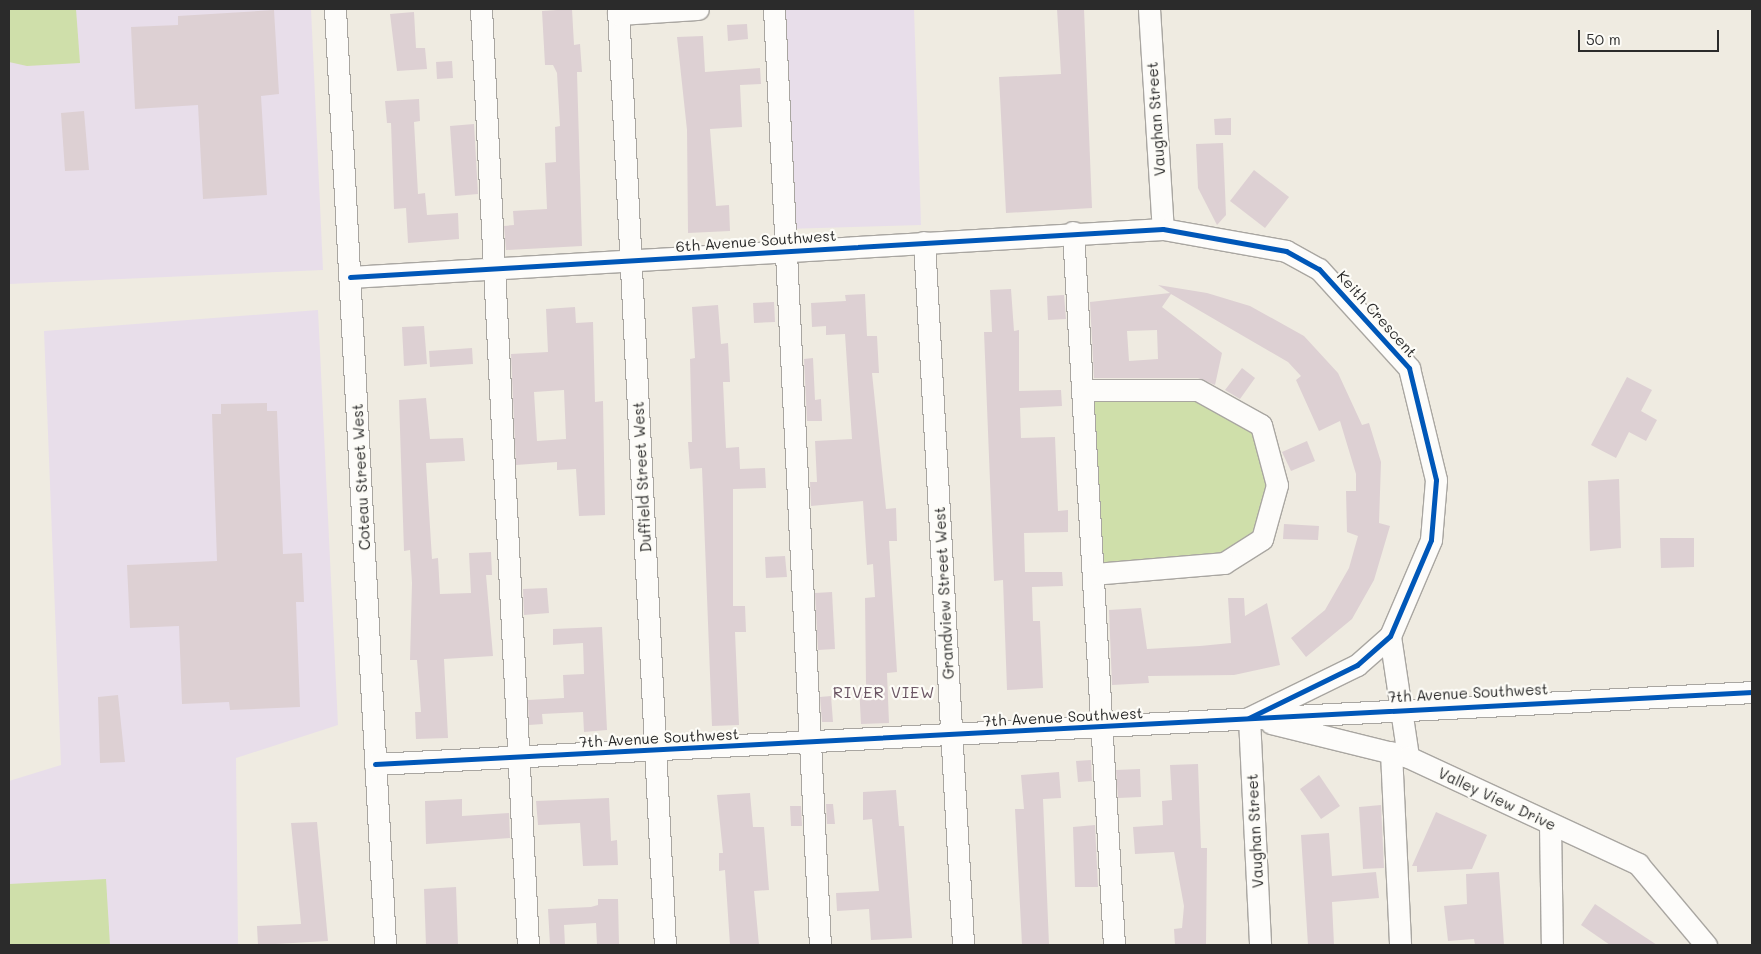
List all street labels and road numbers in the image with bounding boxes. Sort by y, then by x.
street label: Vaughan Street [1143,61,1169,177]
street label: 6th Avenue Southwest [675,226,837,256]
street label: Keith Crescent [1333,267,1421,361]
street label: Duffield Street West [629,401,655,553]
street label: Coteau Street West [348,403,374,551]
street label: Grandview Street West [930,506,958,680]
street label: 7th Avenue Southwest [1387,680,1549,706]
street label: 7th Avenue Southwest [982,704,1144,730]
street label: 7th Avenue Southwest [578,725,740,751]
street label: Valley View Drive [1435,764,1559,834]
street label: Vaughan Street [1243,773,1267,889]

